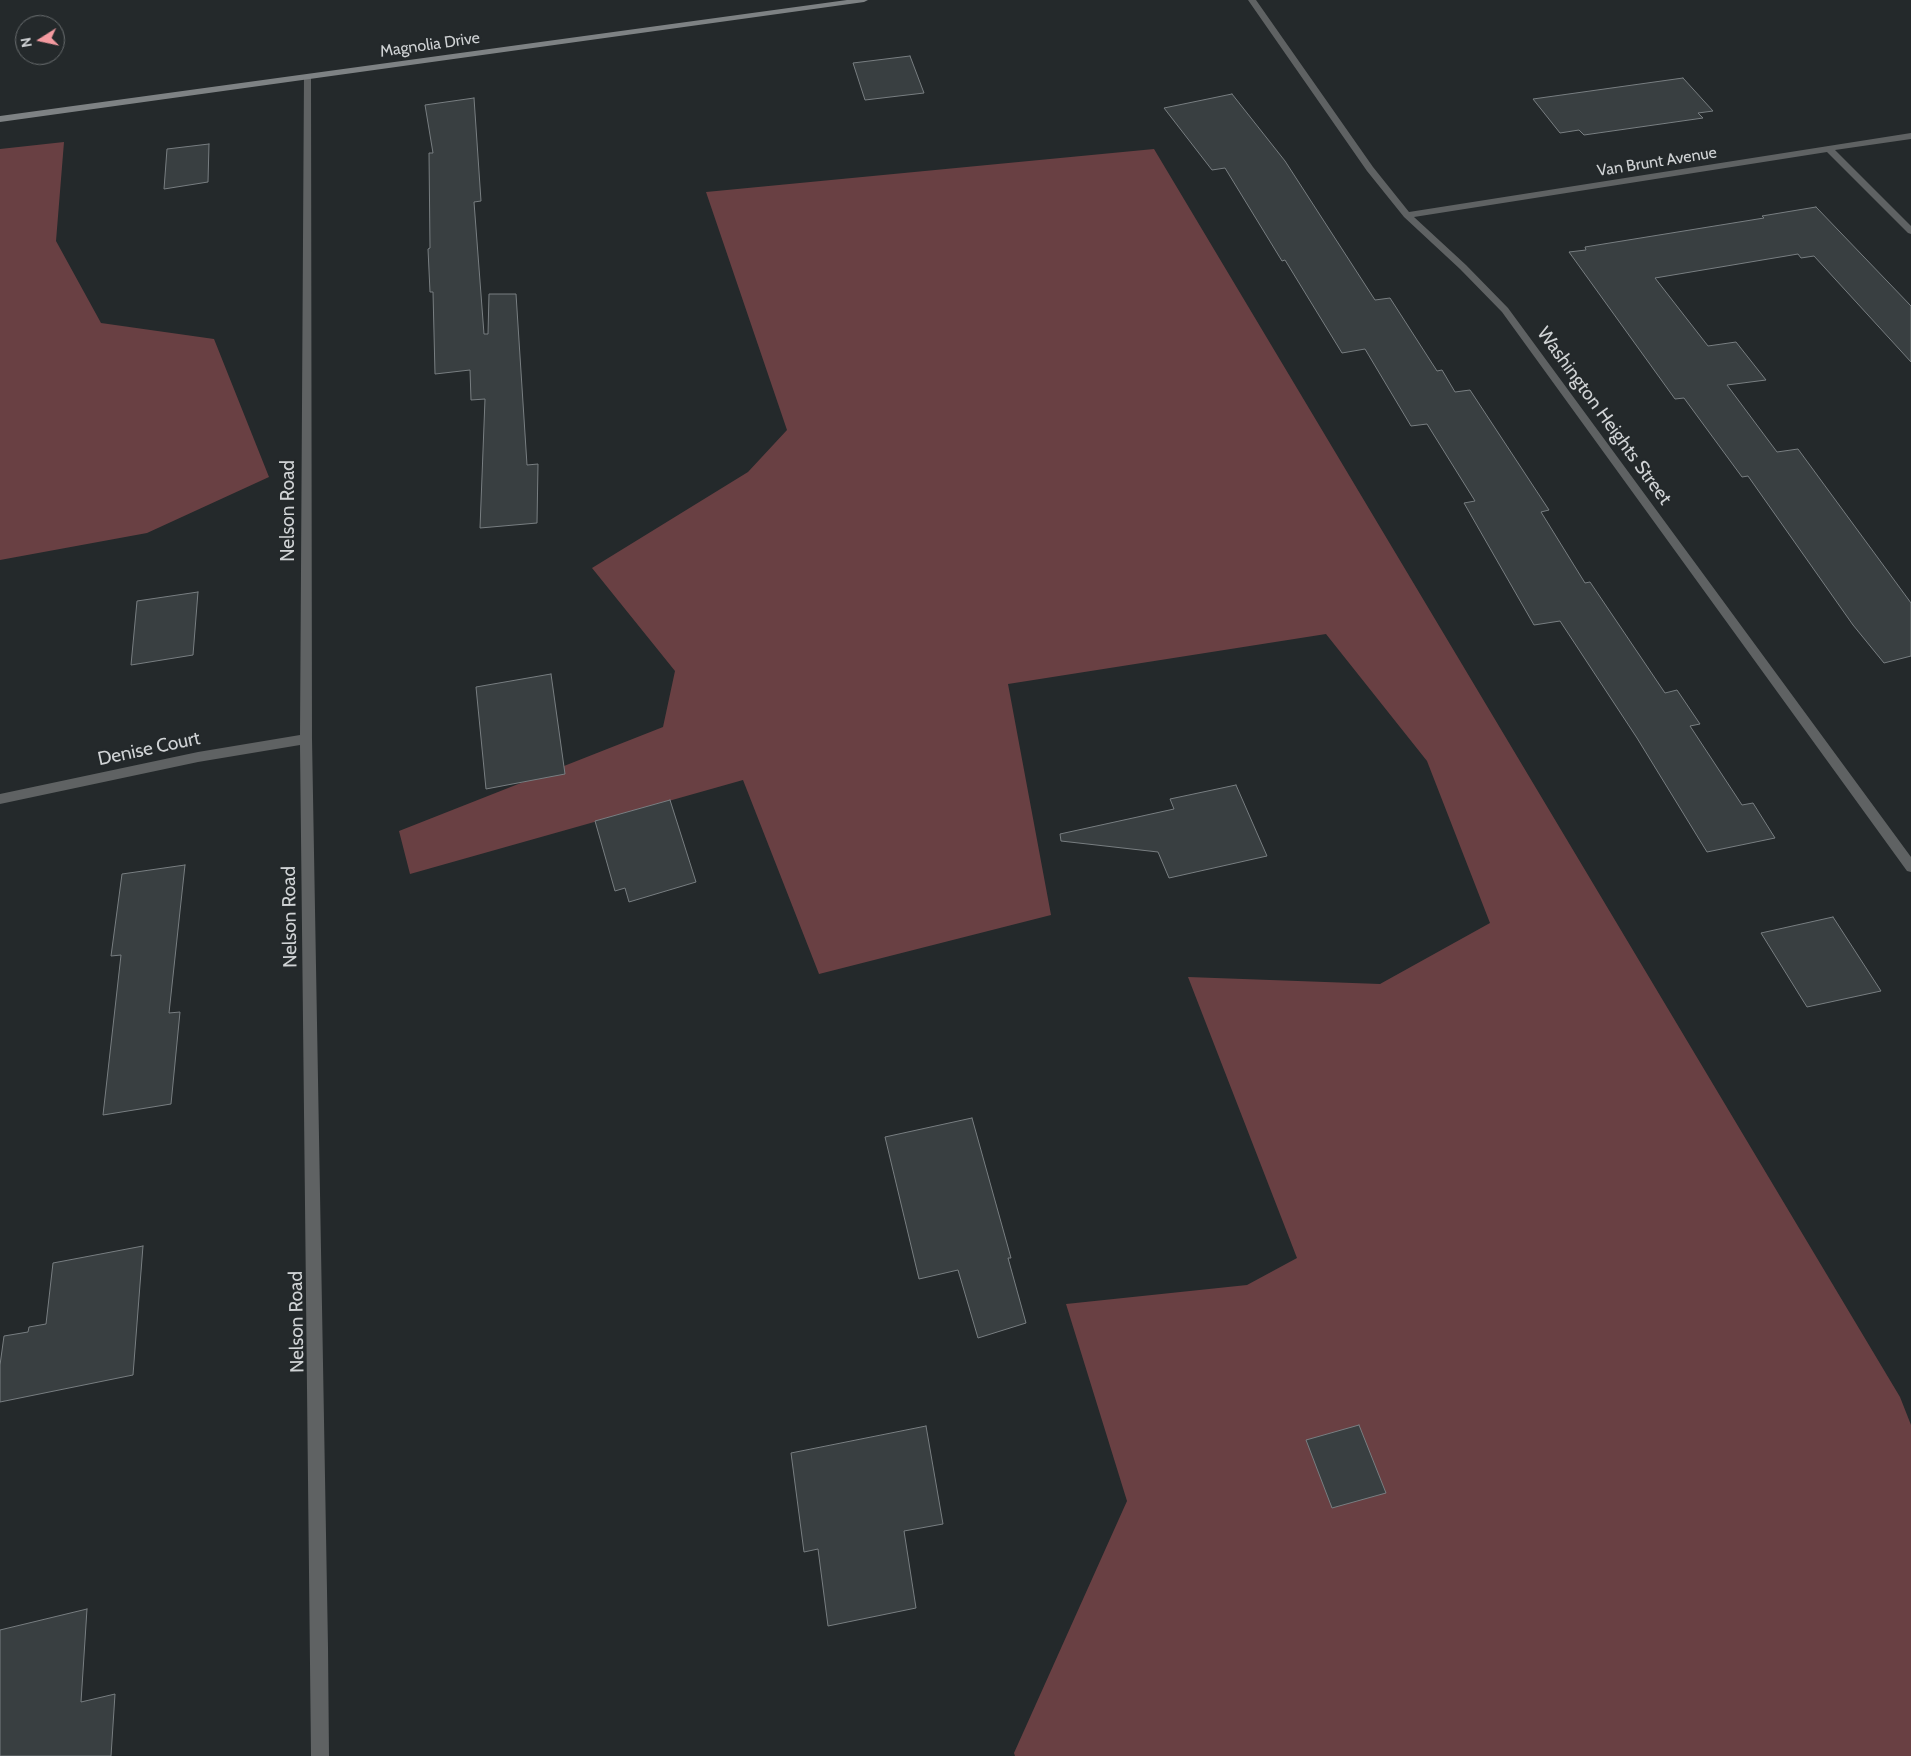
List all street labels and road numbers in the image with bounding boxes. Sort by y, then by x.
street label: Magnolia Drive [379,28,481,62]
street label: Van Brunt Avenue [1596,143,1718,181]
street label: Washington Heights Street [1532,323,1676,509]
street label: Nelson Road [277,460,299,562]
street label: Denise Court [96,727,202,771]
street label: Nelson Road [278,866,302,968]
street label: Nelson Road [285,1271,309,1373]

